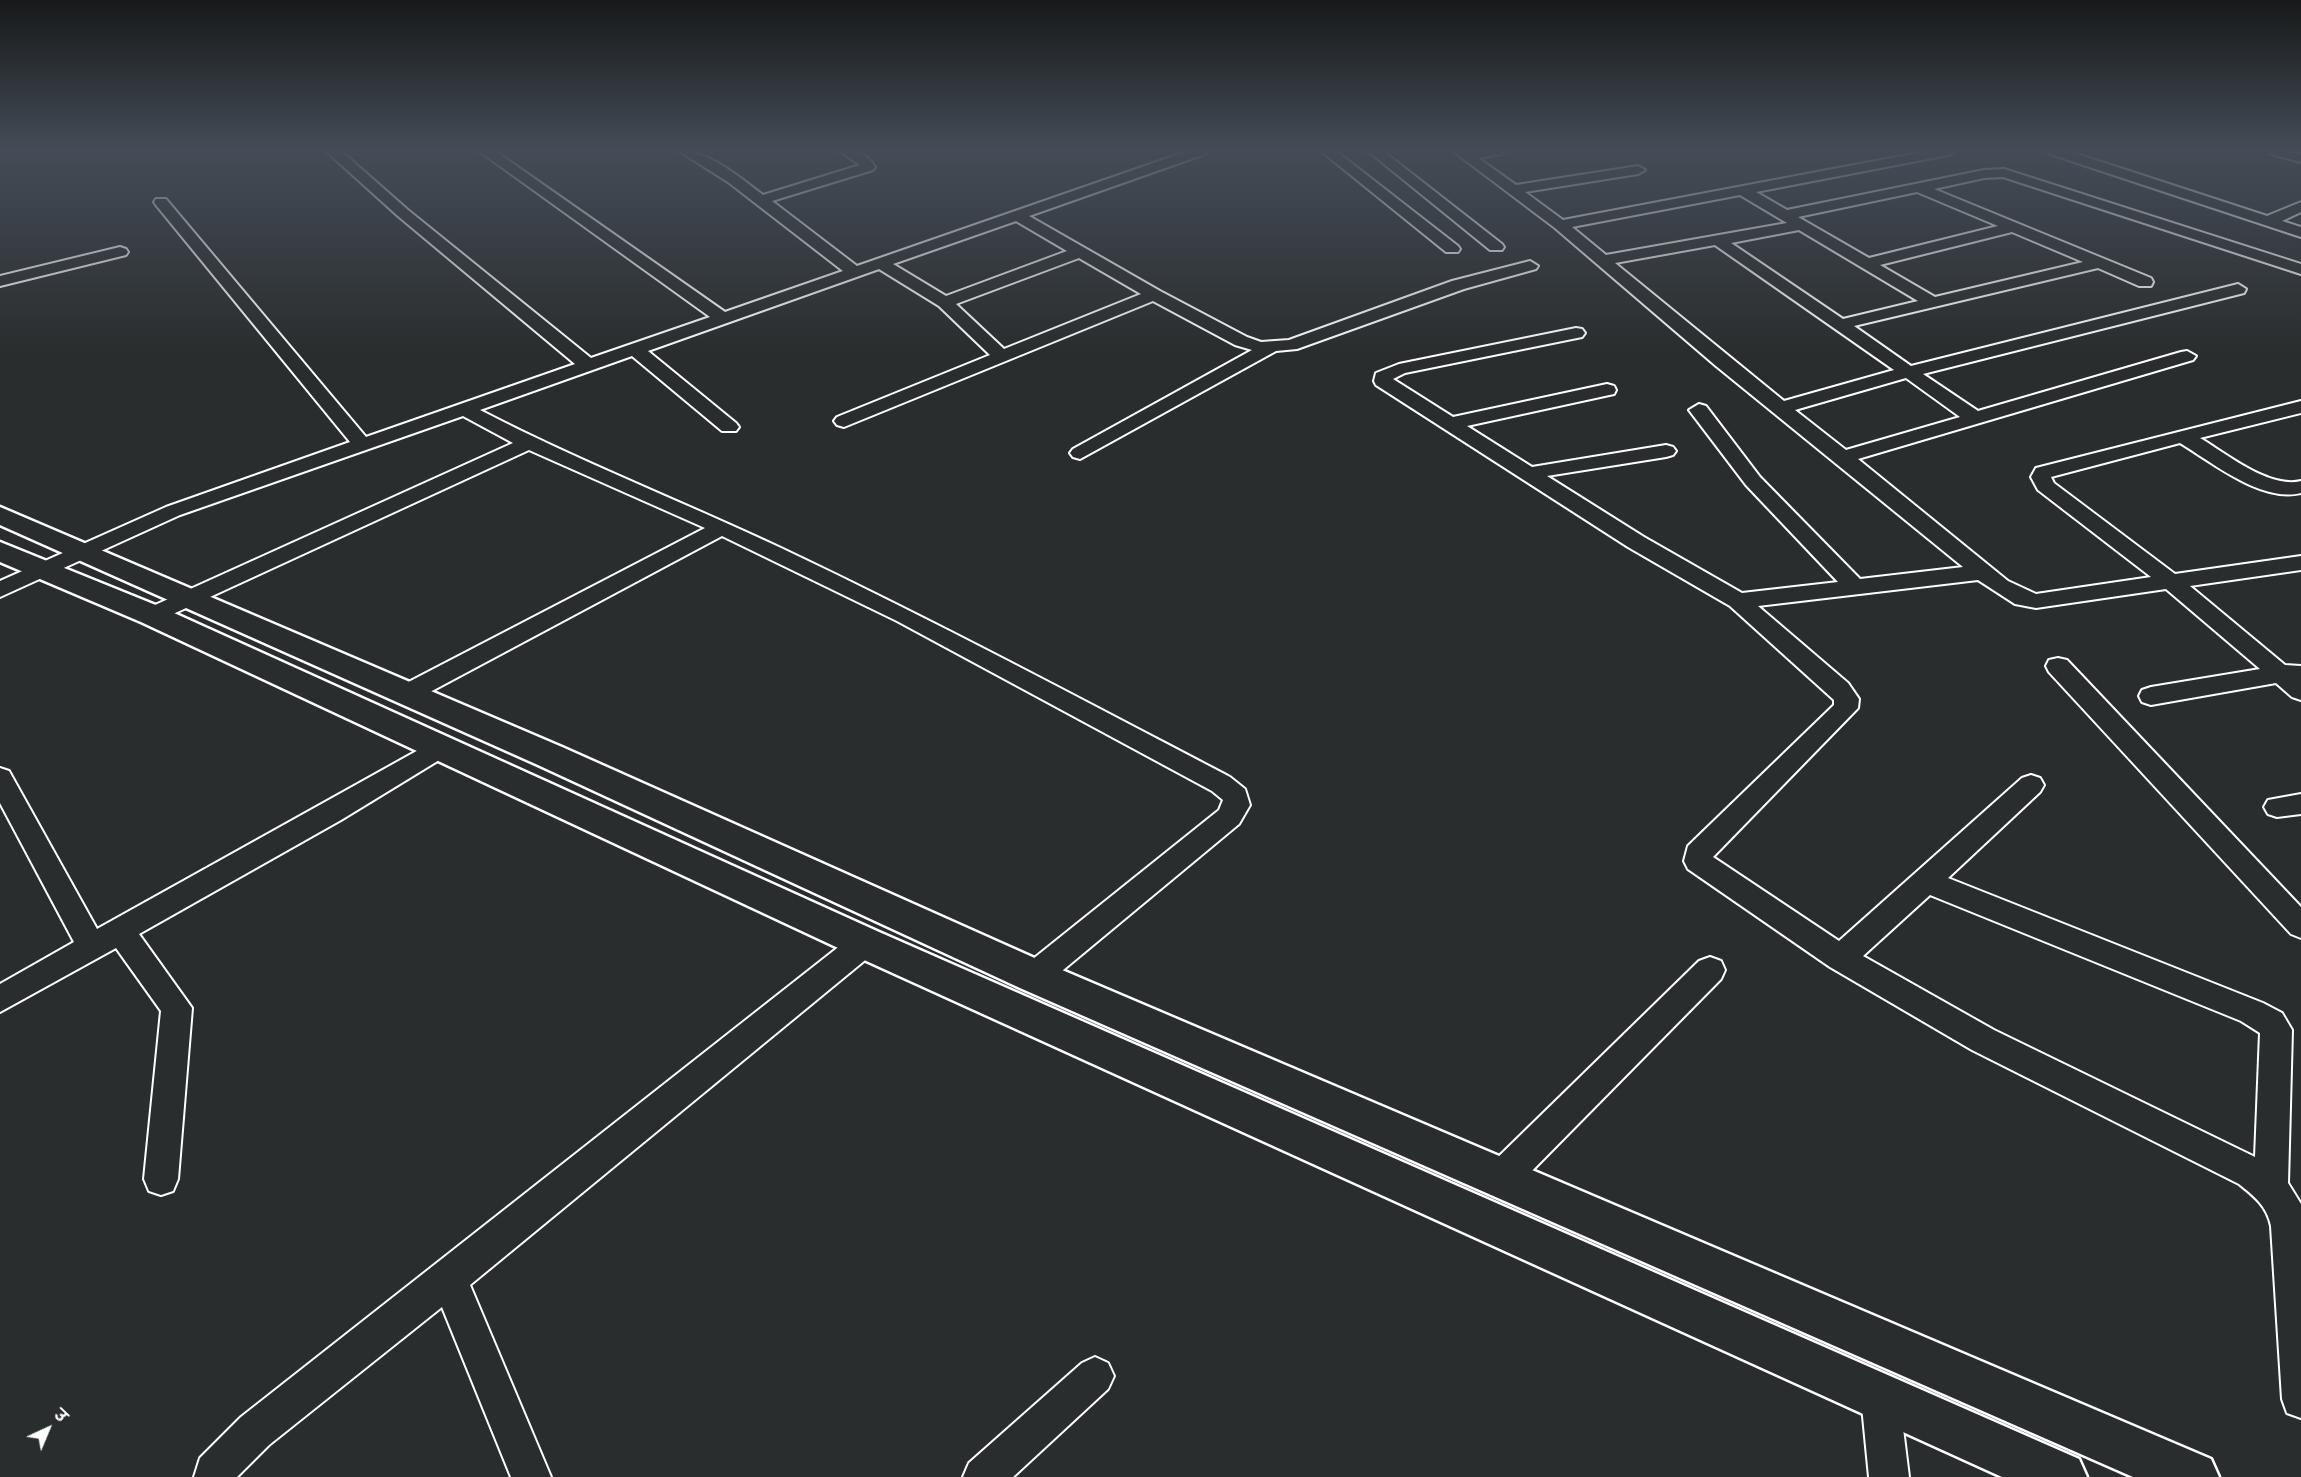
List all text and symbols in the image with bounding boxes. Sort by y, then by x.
north arrow [18,1399,78,1459]
text: उ [50,1405,71,1426]

